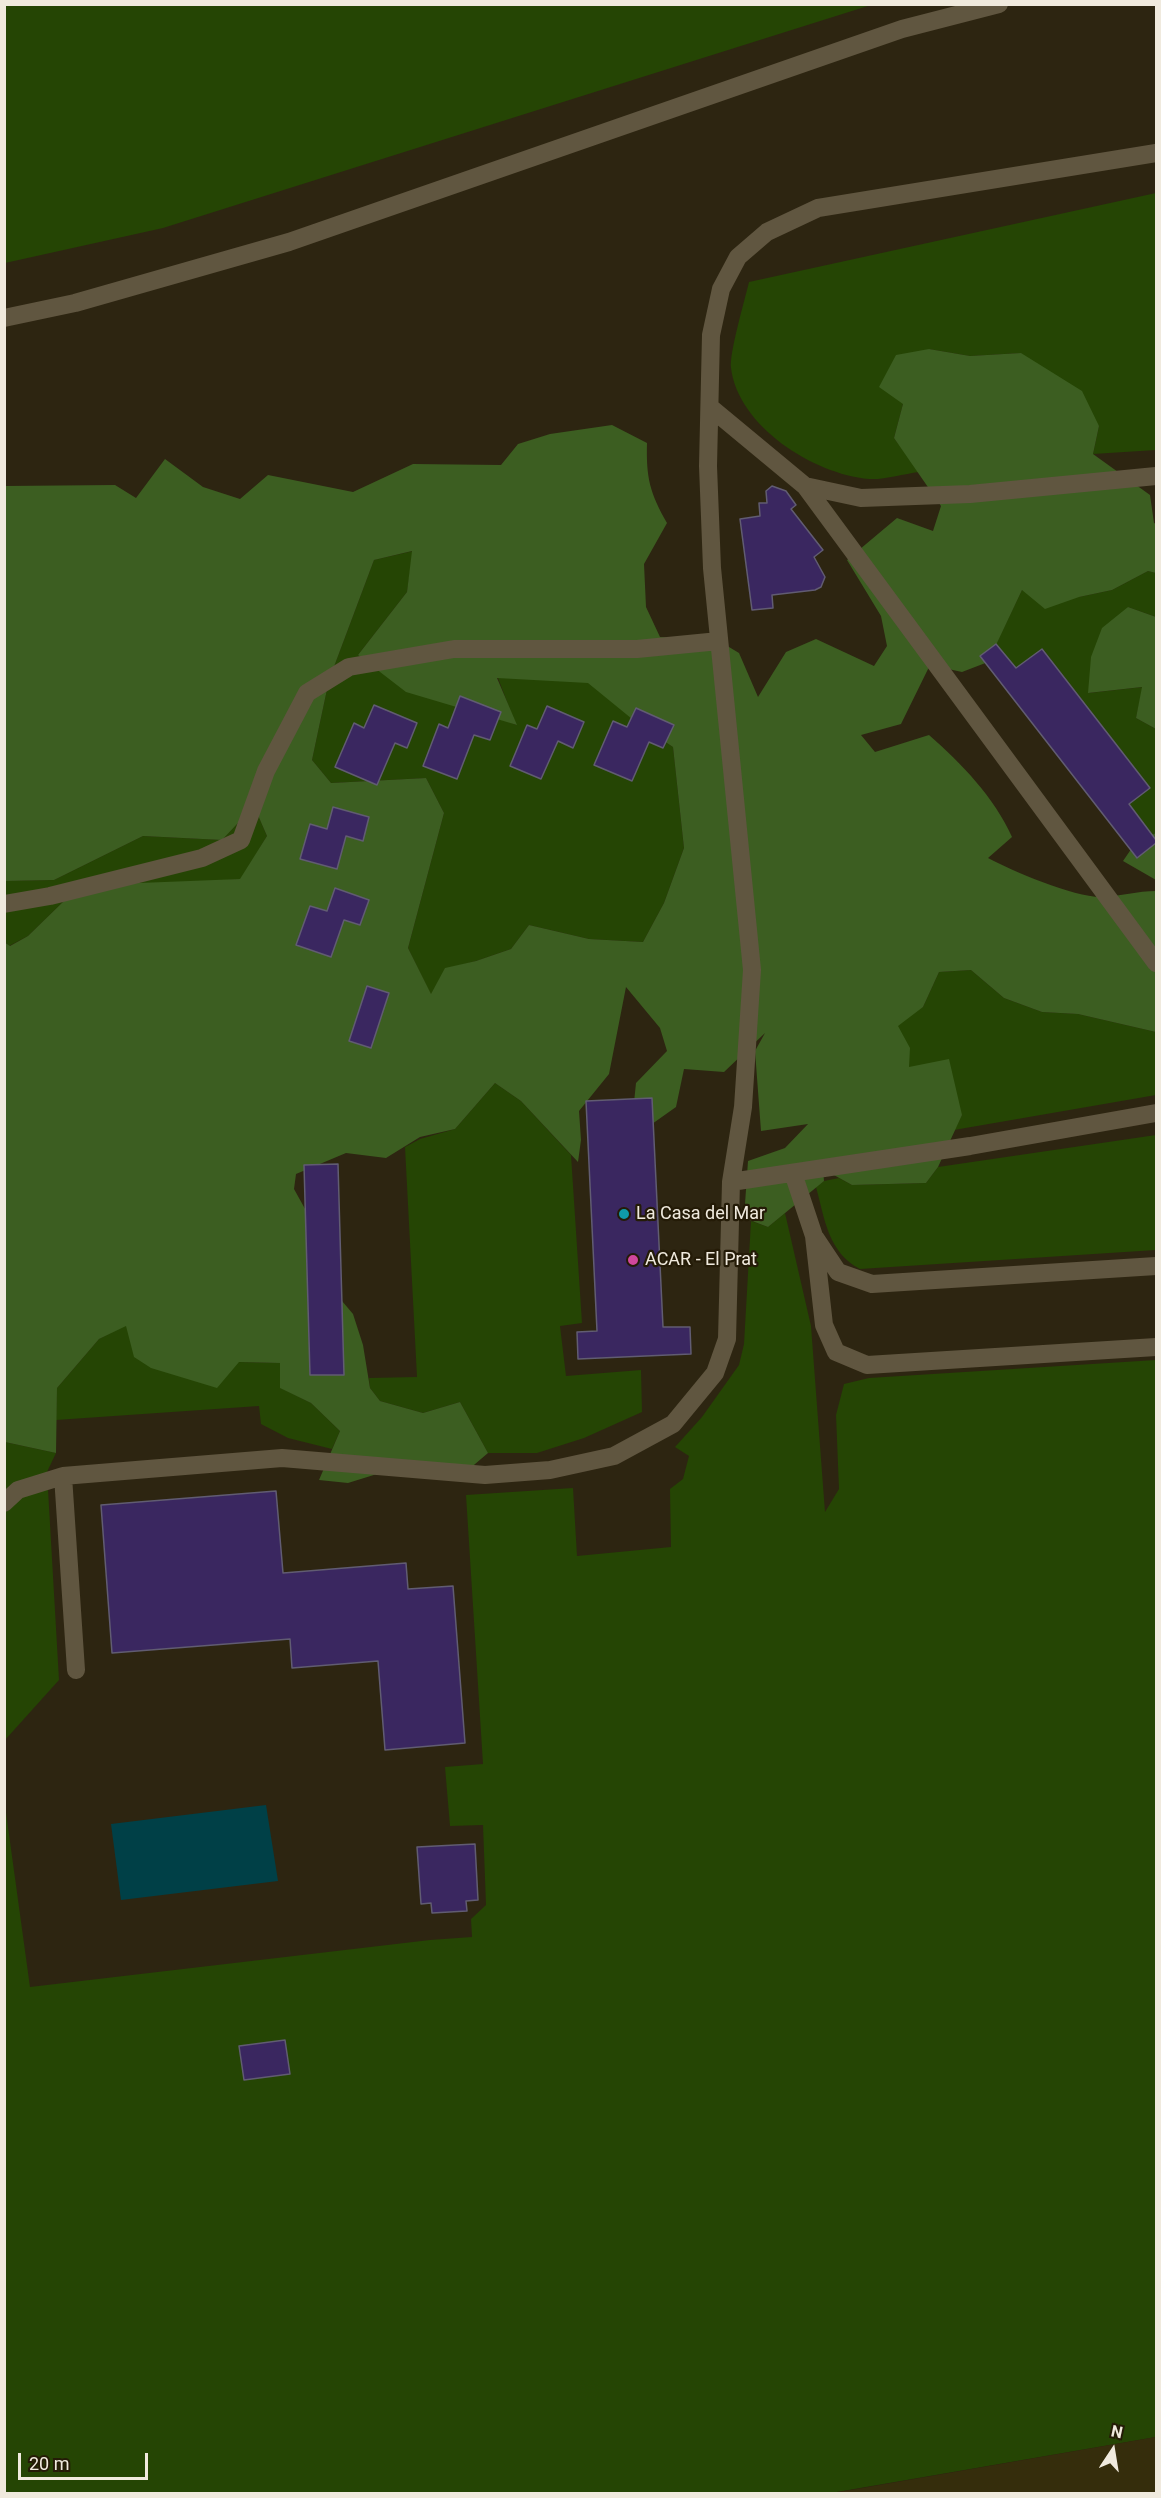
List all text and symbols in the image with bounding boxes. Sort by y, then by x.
place label: La Casa del Mar [636,1203,765,1225]
marker: La Casa del Mar [617,1207,631,1221]
place label: ACAR - El Prat [645,1249,757,1271]
marker: ACAR - El Prat [626,1253,640,1267]
north arrow [1083,2420,1143,2480]
text: N [1109,2421,1124,2442]
scale bar [21,2441,152,2479]
text: 20 m [29,2453,69,2474]

